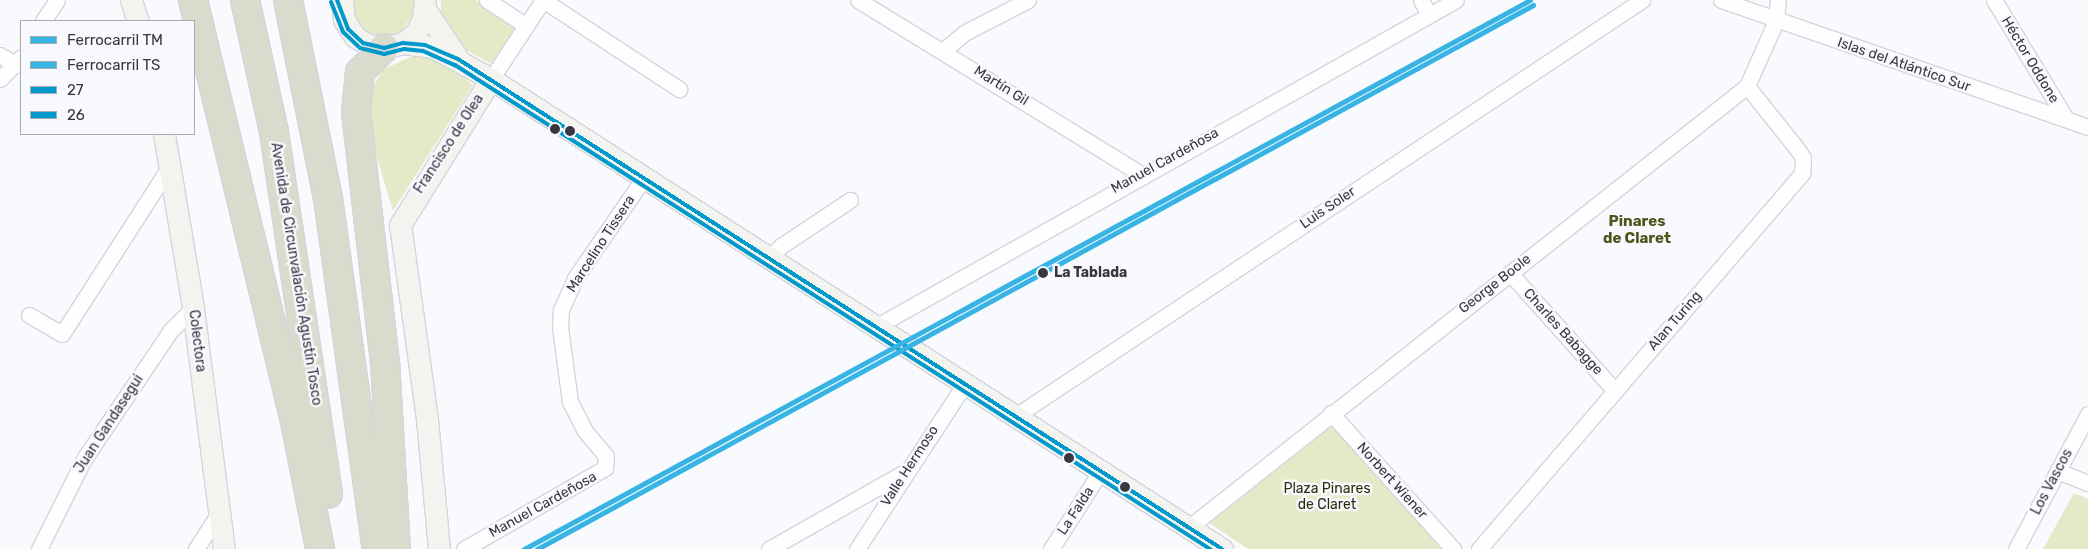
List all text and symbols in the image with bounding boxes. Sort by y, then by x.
street label: Héctor Oddone [1997,14,2063,106]
legend [20,20,195,135]
text: Ferrocarril TM [67,31,163,49]
street label: Islas del Atlántico Sur [1835,34,1973,96]
text: Ferrocarril TS [67,56,160,74]
street label: Martín Gil [971,63,1031,109]
text: 27 [67,81,84,99]
street label: Francisco de Olea [411,91,487,197]
text: 26 [67,106,85,124]
unlabelled marker [550,124,560,134]
street label: Manuel Cardeñosa [1108,125,1222,197]
unlabelled marker [565,126,575,136]
street label: Avenida de Circunvalación Agustín Tosco [267,141,325,407]
street label: Luis Soler [1297,183,1359,233]
street label: Marcelino Tissera [563,192,639,296]
district label: Pinares de Claret [1603,212,1671,247]
street label: George Boole [1456,251,1534,317]
place label: La Tablada [1054,265,1128,281]
marker: La Tablada [1036,266,1050,280]
street label: Charles Babagge [1520,285,1606,379]
street label: Alan Turing [1645,288,1705,354]
street label: Colectora [185,309,209,373]
street label: Juan Gandasegui [71,372,147,476]
street label: Valle Hermoso [878,422,942,510]
street label: Norbert Wiener [1353,439,1431,523]
street label: Los Vascos [2028,446,2076,518]
unlabelled marker [1064,453,1074,463]
street label: Manuel Cardeñosa [486,469,600,541]
park label: Plaza Pinares de Claret [1283,481,1371,514]
unlabelled marker [1120,482,1130,492]
street label: La Falda [1054,484,1098,538]

